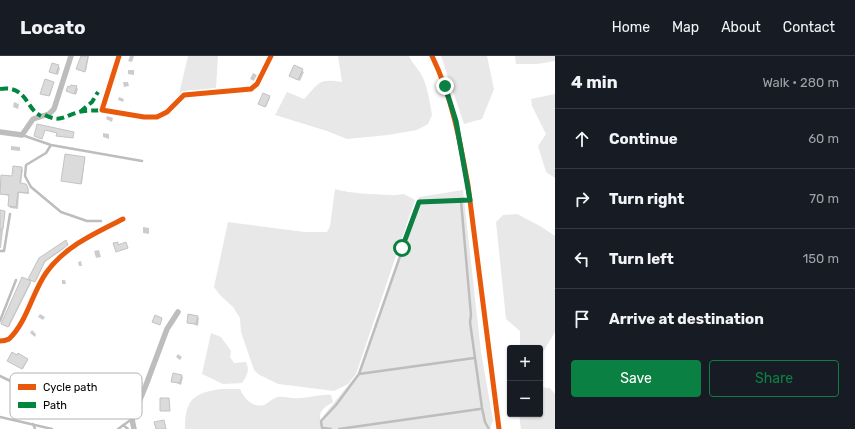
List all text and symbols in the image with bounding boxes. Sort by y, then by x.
text: Locato [20,16,86,39]
text: Home [612,19,650,36]
text: Map [672,19,699,36]
text: About [721,19,761,36]
text: Contact [783,19,835,36]
text: 4 min [571,72,618,92]
text: Walk · 280 m [762,75,839,90]
route end [436,77,454,95]
icon: ahead [571,128,593,150]
text: Continue [609,130,678,148]
text: 60 m [808,131,839,146]
icon: right [571,188,593,210]
text: Turn right [609,190,684,208]
text: 70 m [809,191,839,206]
route start [393,239,411,257]
icon: left [571,248,593,270]
text: Turn left [609,250,674,268]
text: 150 m [803,251,839,266]
icon: arrive [571,308,593,330]
text: Arrive at destination [609,310,764,328]
map controls [507,345,543,417]
button: + [507,345,543,381]
button: Save [571,360,701,397]
button: Share [709,360,839,397]
legend [10,373,142,419]
text: Cycle path [43,381,97,394]
button: − [507,381,543,417]
text: Path [43,399,67,412]

